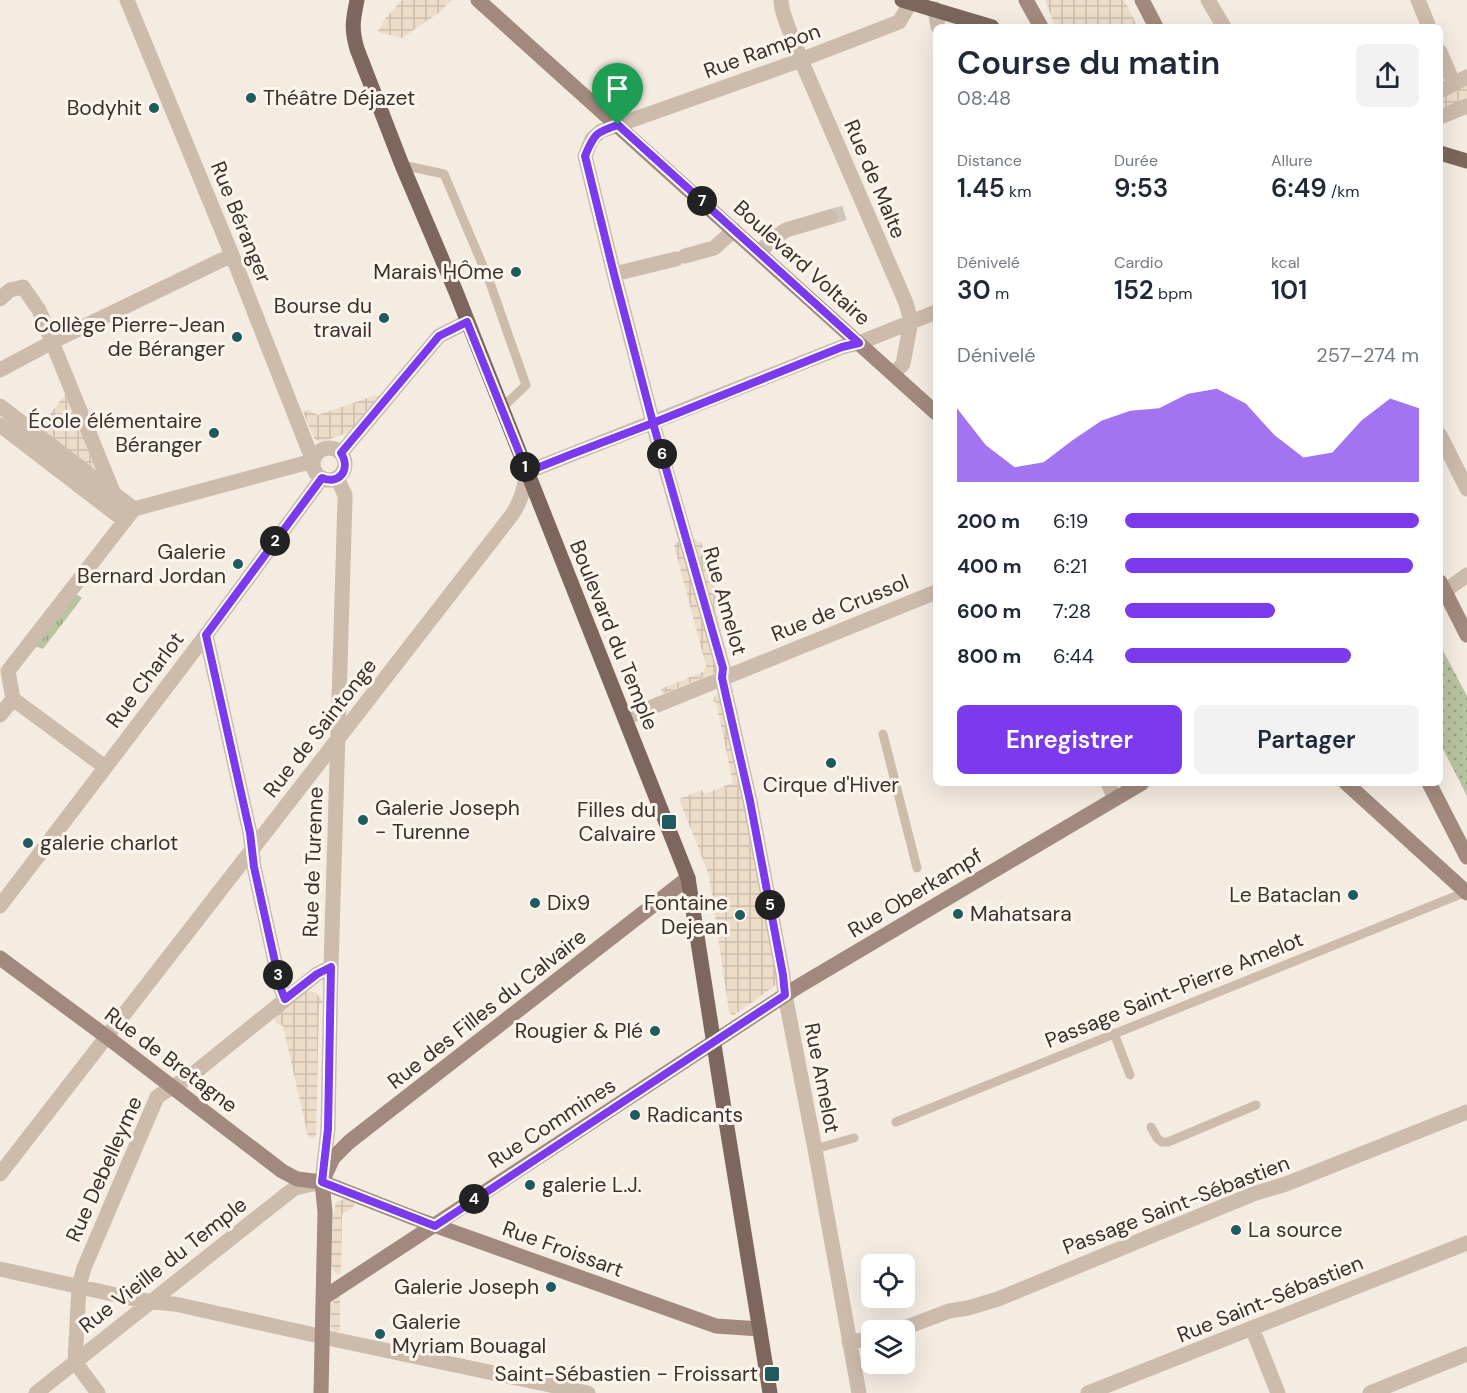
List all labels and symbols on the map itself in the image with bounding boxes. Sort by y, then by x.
street label: Rue Rampon [700,17,824,85]
pin [592,63,643,125]
place label: Théâtre Déjazet [263,84,415,112]
marker: Théâtre Déjazet [244,91,258,105]
place label: Bodyhit [67,94,142,122]
marker: Bodyhit [147,101,161,115]
street label: Rue de Malte [837,115,913,243]
street label: Rue Béranger [204,157,278,287]
pin: 7 [687,186,717,216]
street label: Boulevard Voltaire [728,194,877,332]
place label: Marais HÔme [373,258,504,286]
marker: Marais HÔme [509,265,523,279]
place label: Bourse du travail [274,292,372,344]
place label: Collège Pierre-Jean de Béranger [34,311,225,363]
marker: Bourse du travail [377,311,391,325]
marker: Collège Pierre-Jean de Béranger [230,330,244,344]
place label: École élémentaire Béranger [28,407,202,459]
marker: École élémentaire Béranger [207,426,221,440]
pin: 6 [647,439,677,469]
pin: 1 [510,452,540,482]
pin: 2 [260,526,290,556]
street label: Boulevard du Temple [563,536,665,734]
place label: Galerie Bernard Jordan [77,538,226,590]
street label: Rue Amelot [696,544,754,658]
marker: Galerie Bernard Jordan [231,557,245,571]
street label: Rue de Crussol [767,568,913,648]
street label: Rue Charlot [100,626,190,734]
street label: Rue de Saintonge [257,653,383,803]
marker: Cirque d'Hiver [824,756,838,770]
place label: Cirque d'Hiver [763,771,899,799]
street label: Rue de Turenne [296,786,330,938]
place label: Galerie Joseph - Turenne [375,794,520,846]
place label: Filles du Calvaire [577,796,656,848]
marker: Galerie Joseph - Turenne [356,813,370,827]
marker: Filles du Calvaire [660,813,678,831]
place label: galerie charlot [40,829,178,857]
marker: galerie charlot [21,836,35,850]
street label: Rue Oberkampf [843,842,987,944]
place label: Le Bataclan [1229,881,1341,909]
marker: Le Bataclan [1346,888,1360,902]
place label: Dix9 [547,889,590,917]
place label: Fontaine Dejean [644,889,728,941]
pin: 5 [755,890,785,920]
marker: Dix9 [528,896,542,910]
place label: Mahatsara [970,900,1072,928]
marker: Mahatsara [951,907,965,921]
marker: Fontaine Dejean [733,908,747,922]
street label: Rue des Filles du Calvaire [382,922,592,1096]
street label: Passage Saint-Pierre Amelot [1041,925,1307,1055]
pin: 3 [263,960,293,990]
street label: Rue de Bretagne [99,1001,243,1119]
place label: Rougier & Plé [515,1017,643,1045]
street label: Rue Amelot [798,1021,846,1135]
marker: Rougier & Plé [648,1024,662,1038]
street label: Rue Commines [483,1071,621,1175]
street label: Rue Debelleyme [59,1092,149,1246]
place label: Radicants [647,1101,743,1129]
marker: Radicants [628,1108,642,1122]
street label: Passage Saint-Sébastien [1059,1149,1293,1261]
place label: galerie L.J. [542,1171,642,1199]
marker: galerie L.J. [523,1178,537,1192]
pin: 4 [459,1184,489,1214]
street label: Rue Vieille du Temple [73,1191,253,1339]
street label: Rue Froissart [499,1214,627,1284]
place label: La source [1248,1216,1342,1244]
marker: La source [1229,1223,1243,1237]
street label: Rue Saint-Sébastien [1173,1249,1367,1349]
place label: Galerie Joseph [394,1273,539,1301]
marker: Galerie Joseph [544,1280,558,1294]
place label: Galerie Myriam Bouagal [392,1308,546,1360]
marker: Galerie Myriam Bouagal [373,1327,387,1341]
place label: Saint-Sébastien - Froissart [495,1360,758,1388]
marker: Saint-Sébastien - Froissart [763,1365,781,1383]

